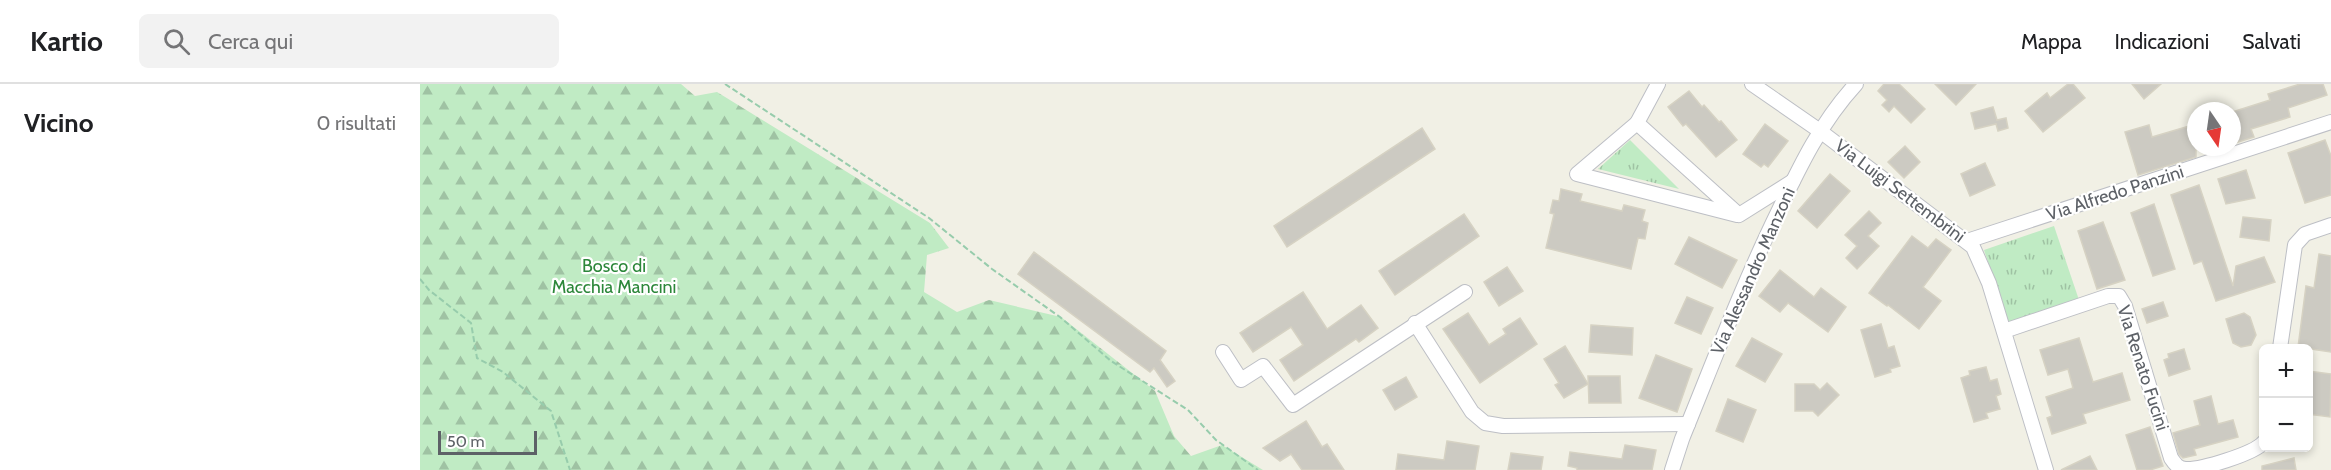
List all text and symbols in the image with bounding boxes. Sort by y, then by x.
search box [139,14,559,68]
text: Kartio [30,24,103,58]
icon: search [160,25,193,58]
text: Cerca qui [208,28,293,55]
text: Mappa [2021,29,2082,54]
text: Indicazioni [2115,29,2209,54]
text: Salvati [2242,29,2301,54]
north arrow [2187,102,2241,156]
text: Vicino [24,107,93,139]
text: 0 risultati [316,111,396,135]
street label: Via Luigi Settembrini [1830,135,1970,247]
street label: Via Alfredo Panzini [2044,160,2186,226]
street label: Via Alessandro Manzoni [1706,184,1800,358]
park label: Bosco di Macchia Mancini [552,255,676,298]
street label: Via Renato Fucini [2112,303,2174,433]
map controls [2259,344,2313,452]
button: + [2259,344,2313,398]
button: − [2259,398,2313,452]
scale bar [438,428,537,456]
text: 50 m [447,432,484,451]

